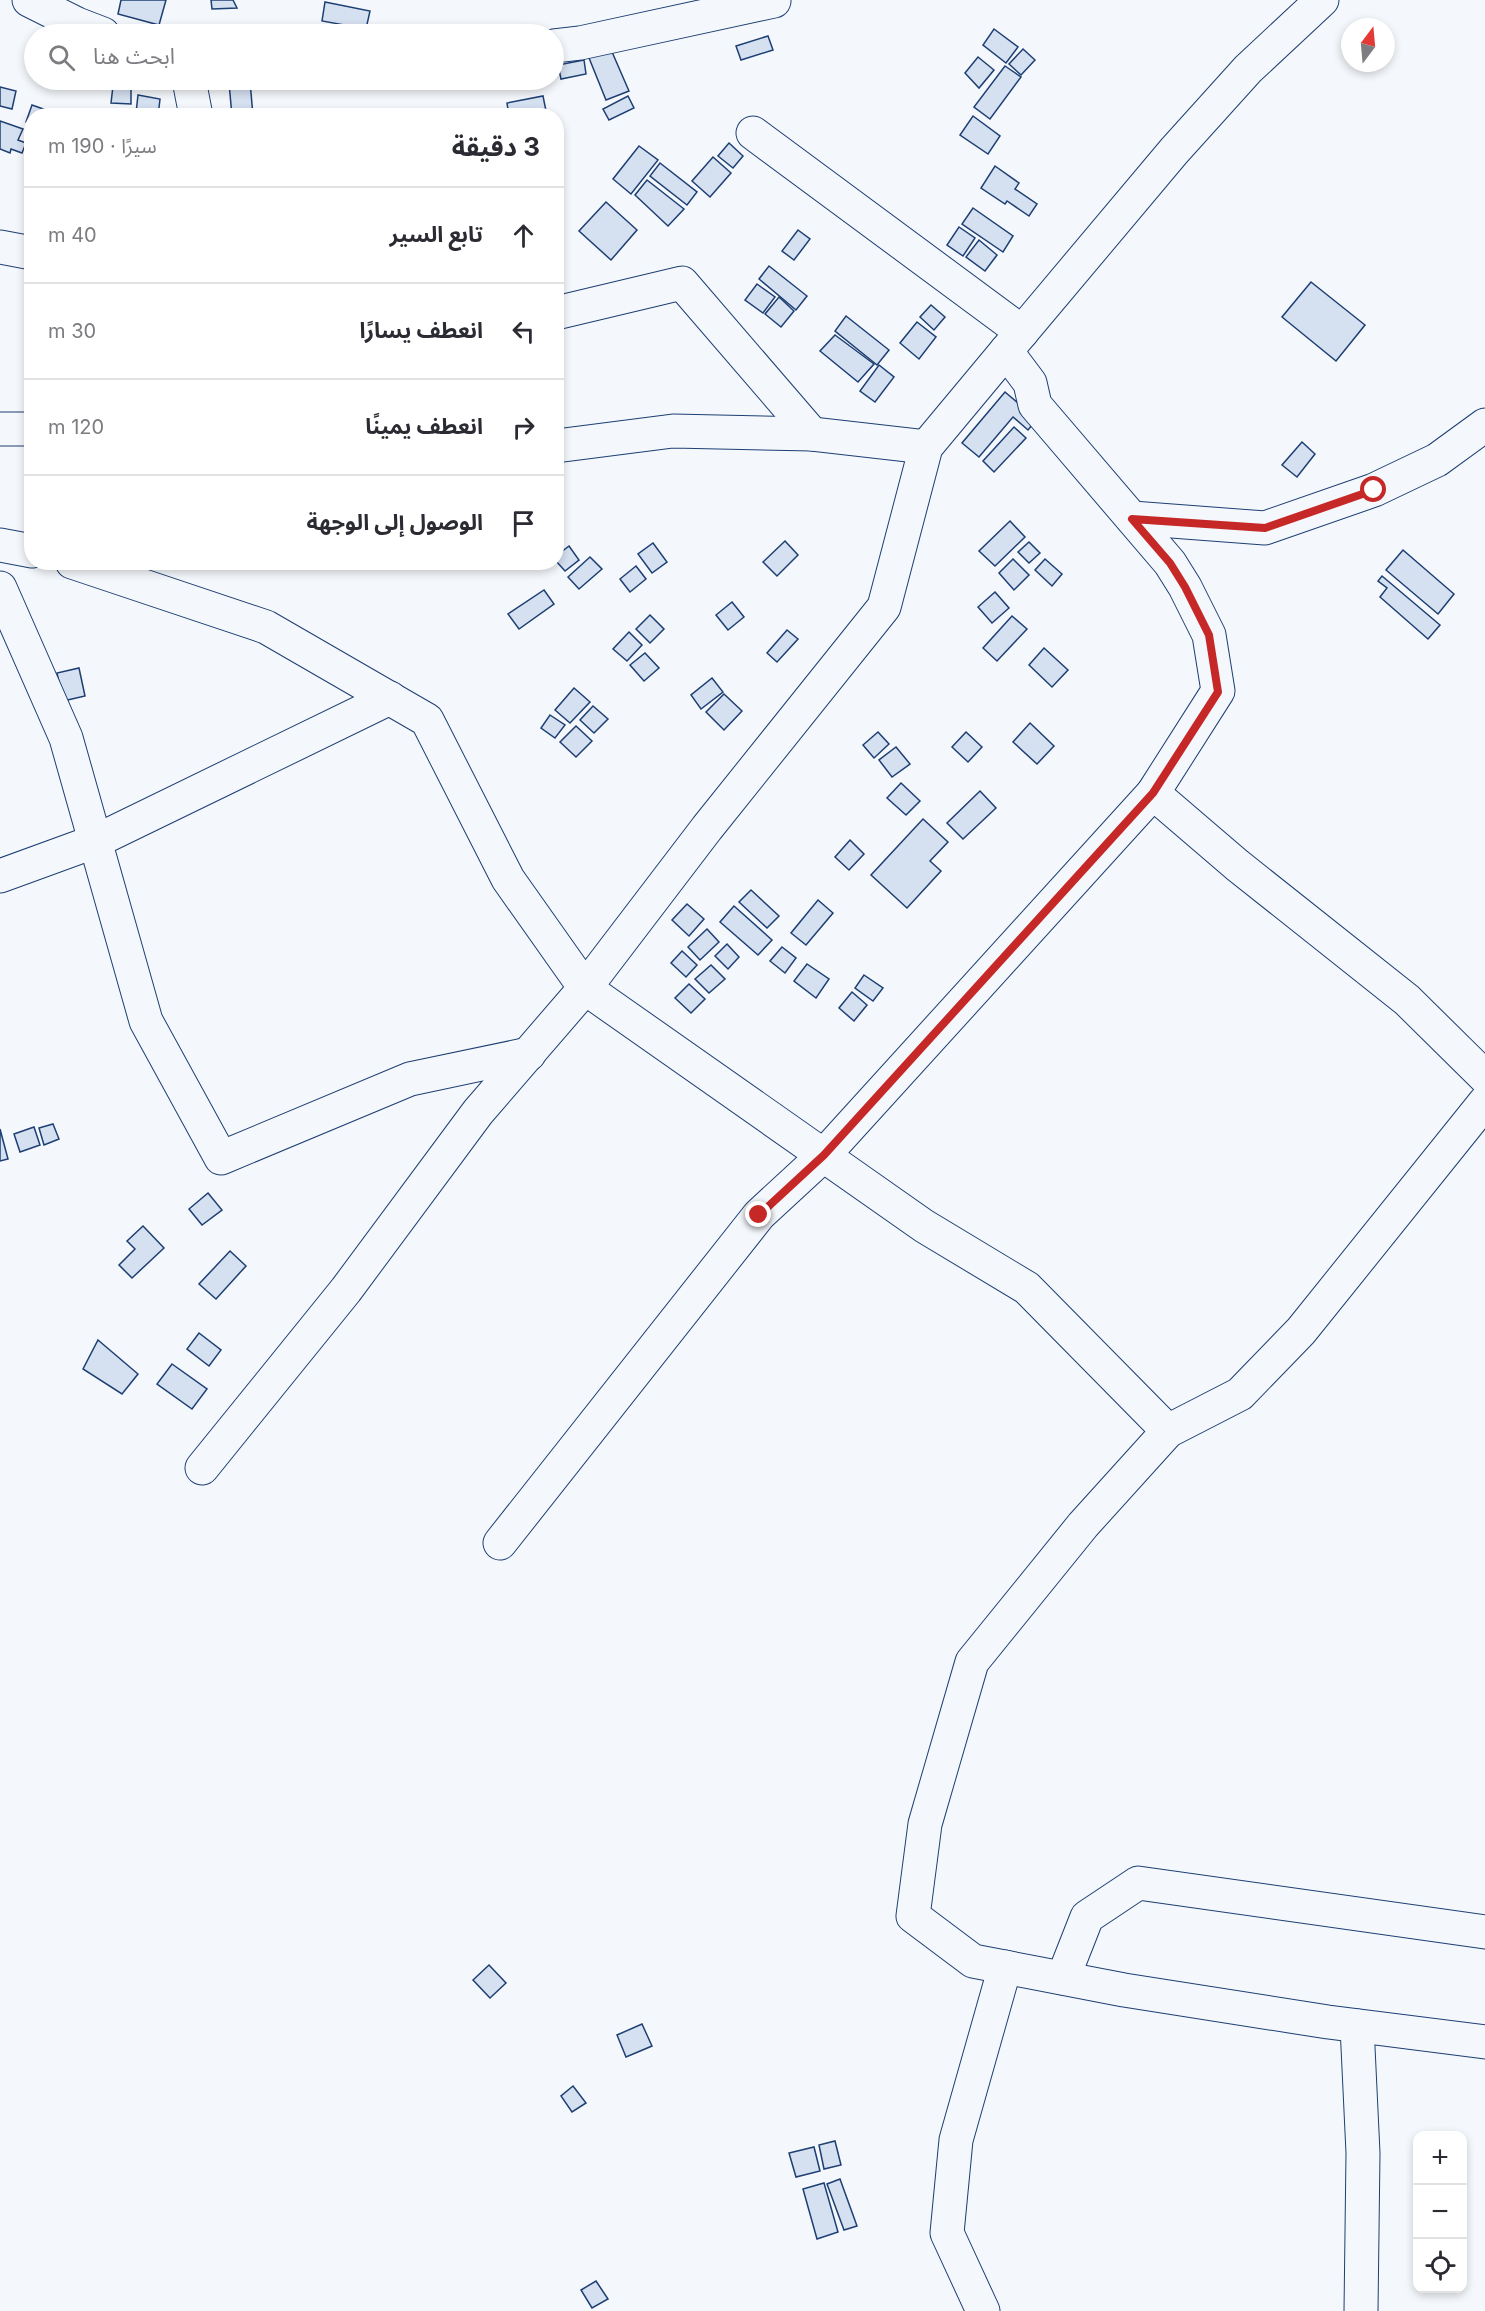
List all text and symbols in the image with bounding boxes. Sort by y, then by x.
north arrow [1341,18,1395,72]
search box [24,24,564,90]
icon: search [45,41,78,74]
text: ابحث هنا [93,43,175,69]
text: 3 دقيقة [452,131,540,162]
text: سيرًا · 190 m [48,134,157,158]
icon: ahead [507,219,540,252]
text: تابع السير [390,221,483,247]
text: 40 m [48,223,97,247]
icon: left [507,315,540,348]
text: انعطف يسارًا [360,317,483,343]
text: 30 m [48,319,96,343]
icon: right [507,411,540,444]
text: انعطف يمينًا [365,413,483,439]
text: 120 m [48,415,104,439]
route start [1360,476,1386,502]
icon: arrive [507,507,540,540]
text: الوصول إلى الوجهة [306,509,483,535]
route end [745,1201,771,1227]
map controls [1413,2131,1467,2293]
button: + [1413,2131,1467,2185]
button: − [1413,2185,1467,2239]
button: locate [1413,2239,1467,2293]

